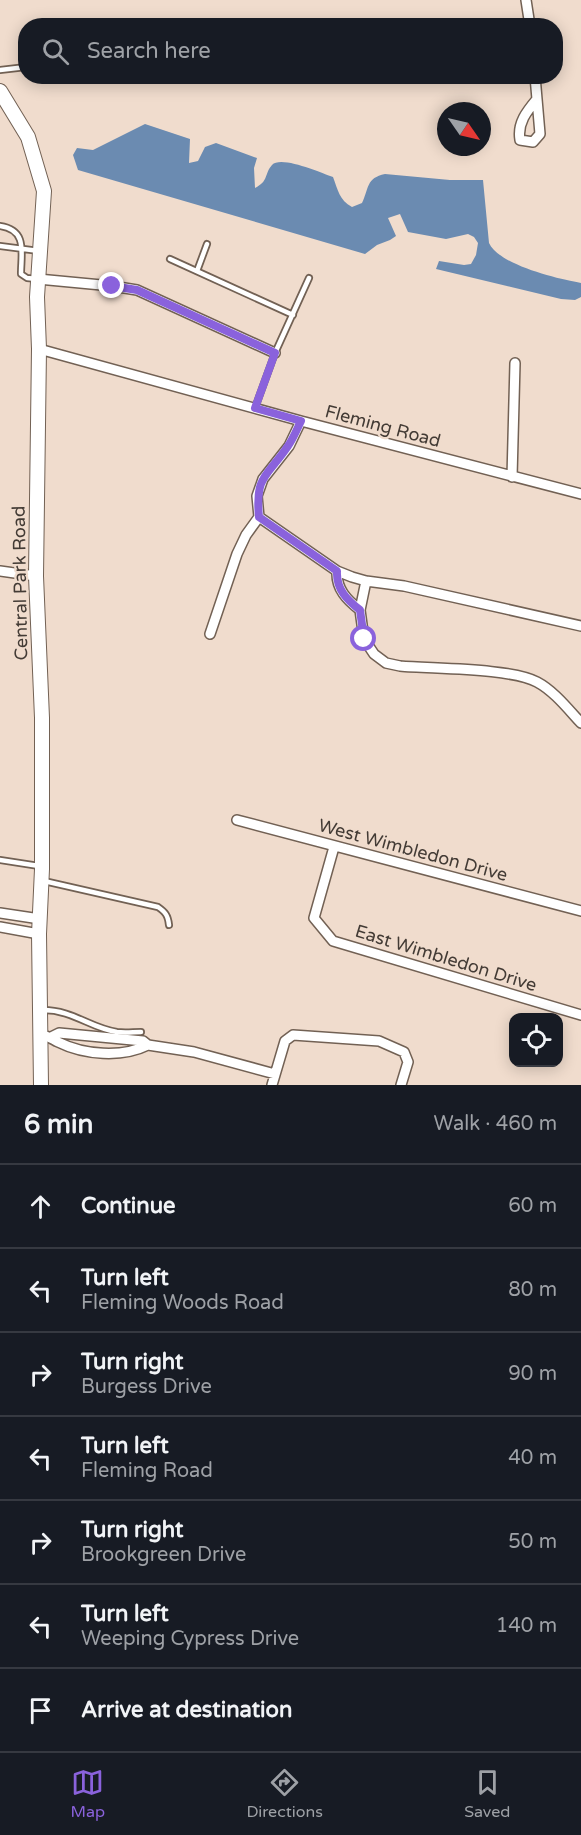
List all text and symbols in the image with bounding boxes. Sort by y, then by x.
search box [18,18,563,84]
icon: search [39,35,72,68]
text: Search here [87,38,211,64]
north arrow [437,102,491,156]
route end [98,272,124,298]
street label: Fleming Road [323,400,443,452]
street label: Central Park Road [8,506,32,660]
route start [350,625,376,651]
street label: West Wimbledon Drive [316,814,510,886]
street label: East Wimbledon Drive [352,920,540,996]
map controls [509,1013,563,1067]
button: locate [509,1013,563,1067]
text: 6 min [24,1109,93,1140]
text: Walk · 460 m [434,1112,557,1136]
icon: ahead [24,1190,57,1223]
text: Continue [81,1193,176,1219]
text: 60 m [508,1194,557,1218]
text: Turn left [81,1265,169,1291]
icon: left [24,1274,57,1307]
text: 80 m [508,1278,557,1302]
text: Fleming Woods Road [81,1291,284,1315]
text: Turn right [81,1349,183,1375]
icon: right [24,1358,57,1391]
text: 90 m [508,1362,557,1386]
text: Burgess Drive [81,1375,212,1399]
text: Turn left [81,1433,169,1459]
icon: left [24,1442,57,1475]
text: 40 m [508,1446,557,1470]
text: Fleming Road [81,1459,213,1483]
text: Turn right [81,1517,183,1543]
icon: right [24,1526,57,1559]
text: 50 m [508,1530,557,1554]
text: Brookgreen Drive [81,1543,246,1567]
text: Turn left [81,1601,169,1627]
icon: left [24,1610,57,1643]
text: 140 m [496,1614,557,1638]
text: Weeping Cypress Drive [81,1627,299,1651]
icon: arrive [24,1694,57,1727]
text: Arrive at destination [81,1697,292,1723]
tab: Map [71,1766,105,1822]
tab: Directions [246,1766,323,1822]
tab: Saved [464,1766,510,1822]

